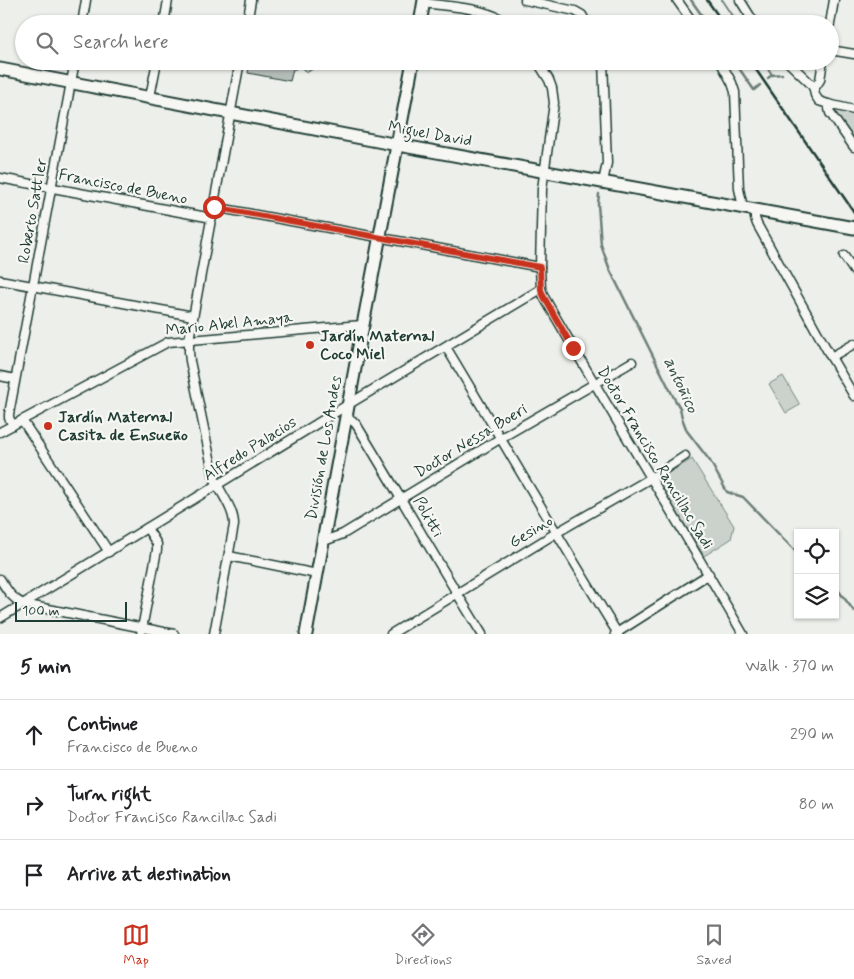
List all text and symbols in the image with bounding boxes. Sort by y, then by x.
search box [15,15,839,70]
icon: search [33,29,61,57]
text: Search here [73,30,169,55]
street label: Miguel David [386,116,474,153]
street label: Roberto Sattler [13,157,53,265]
street label: Francisco de Bueno [57,164,189,210]
route start [203,196,226,219]
street label: Mario Abel Amaya [164,307,294,341]
place label: Jardín Maternal Coco Miel [320,326,434,365]
route end [562,337,585,360]
marker: Jardín Maternal Coco Miel [304,339,316,351]
water label: antoñico [658,353,705,417]
street label: Doctor Francisco Rancillac Sadi [592,363,718,553]
street label: División de Los Andes [301,374,347,522]
street label: Doctor Nessa Boeri [411,399,532,483]
place label: Jardín Maternal Casita de Ensueño [58,407,188,446]
street label: Alfredo Palacios [199,412,301,486]
marker: Jardín Maternal Casita de Ensueño [42,420,54,432]
street label: Politti [408,493,448,542]
street label: Gesino [505,511,557,553]
map controls [794,529,839,619]
button: locate [794,529,839,574]
button: layers [794,574,839,619]
scale bar [15,599,128,622]
text: 100 m [22,602,60,620]
text: 5 min [20,653,72,681]
text: Walk · 370 m [745,656,834,677]
text: Continue [67,712,138,737]
icon: ahead [20,721,48,749]
text: 290 m [790,724,834,745]
text: Francisco de Bueno [67,737,198,758]
text: Turn right [67,782,151,807]
icon: right [20,791,48,819]
text: 80 m [799,794,834,815]
text: Doctor Francisco Rancillac Sadi [67,807,277,828]
icon: arrive [20,861,48,889]
text: Arrive at destination [67,862,231,887]
tab: Map [122,921,150,969]
tab: Directions [395,921,452,969]
tab: Saved [696,921,732,969]

